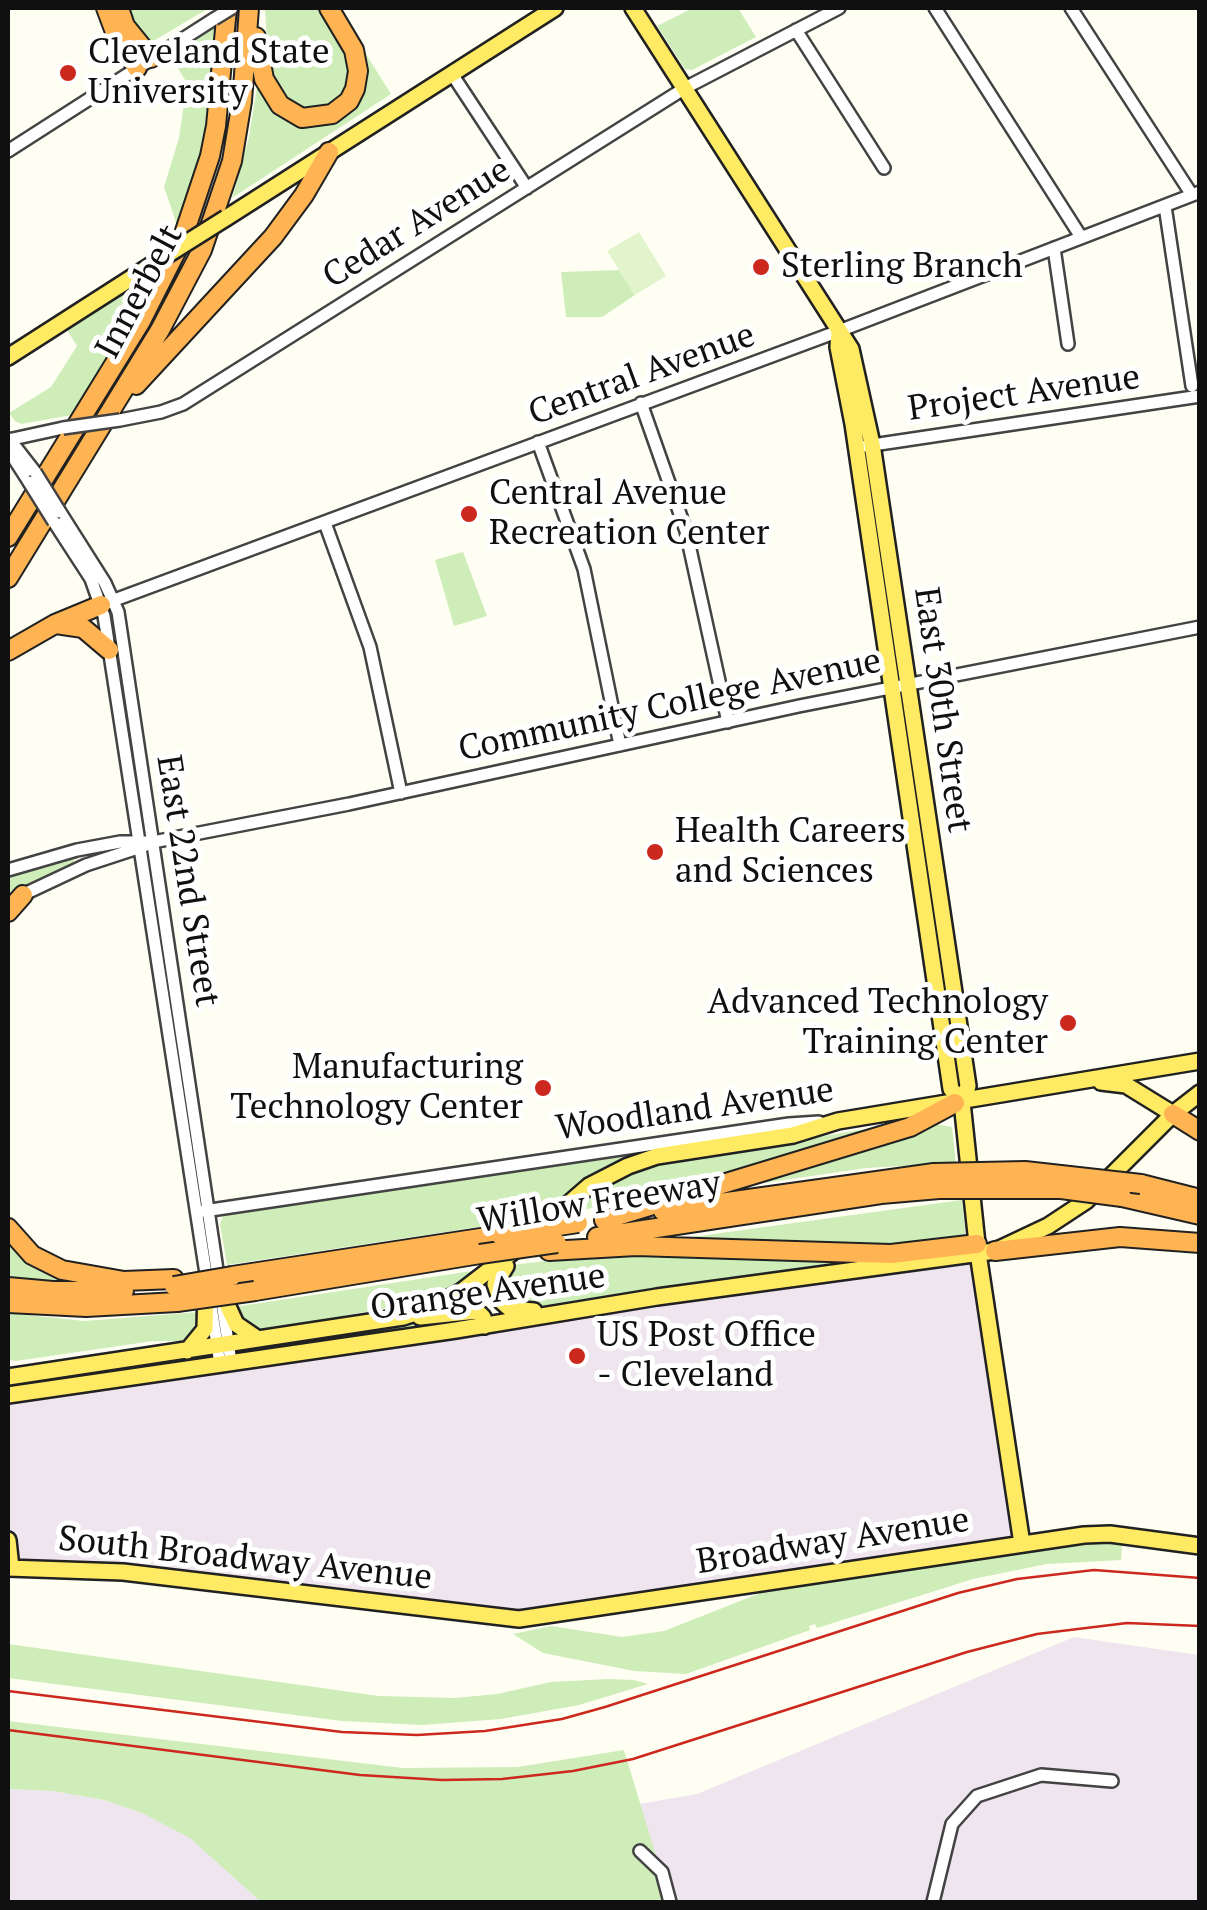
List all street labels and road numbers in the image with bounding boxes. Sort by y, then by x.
street label: Cedar Avenue [316,150,518,298]
street label: Innerbelt [87,218,193,366]
street label: Central Avenue [523,315,761,435]
street label: Project Avenue [905,357,1143,431]
street label: East 30th Street [904,585,980,835]
street label: Community College Avenue [455,641,885,771]
street label: East 22nd Street [146,752,228,1010]
street label: Woodland Avenue [553,1070,837,1150]
street label: Willow Freeway [474,1163,724,1243]
street label: Orange Avenue [368,1256,608,1330]
street label: Broadway Avenue [694,1500,972,1584]
street label: South Broadway Avenue [56,1518,434,1600]

